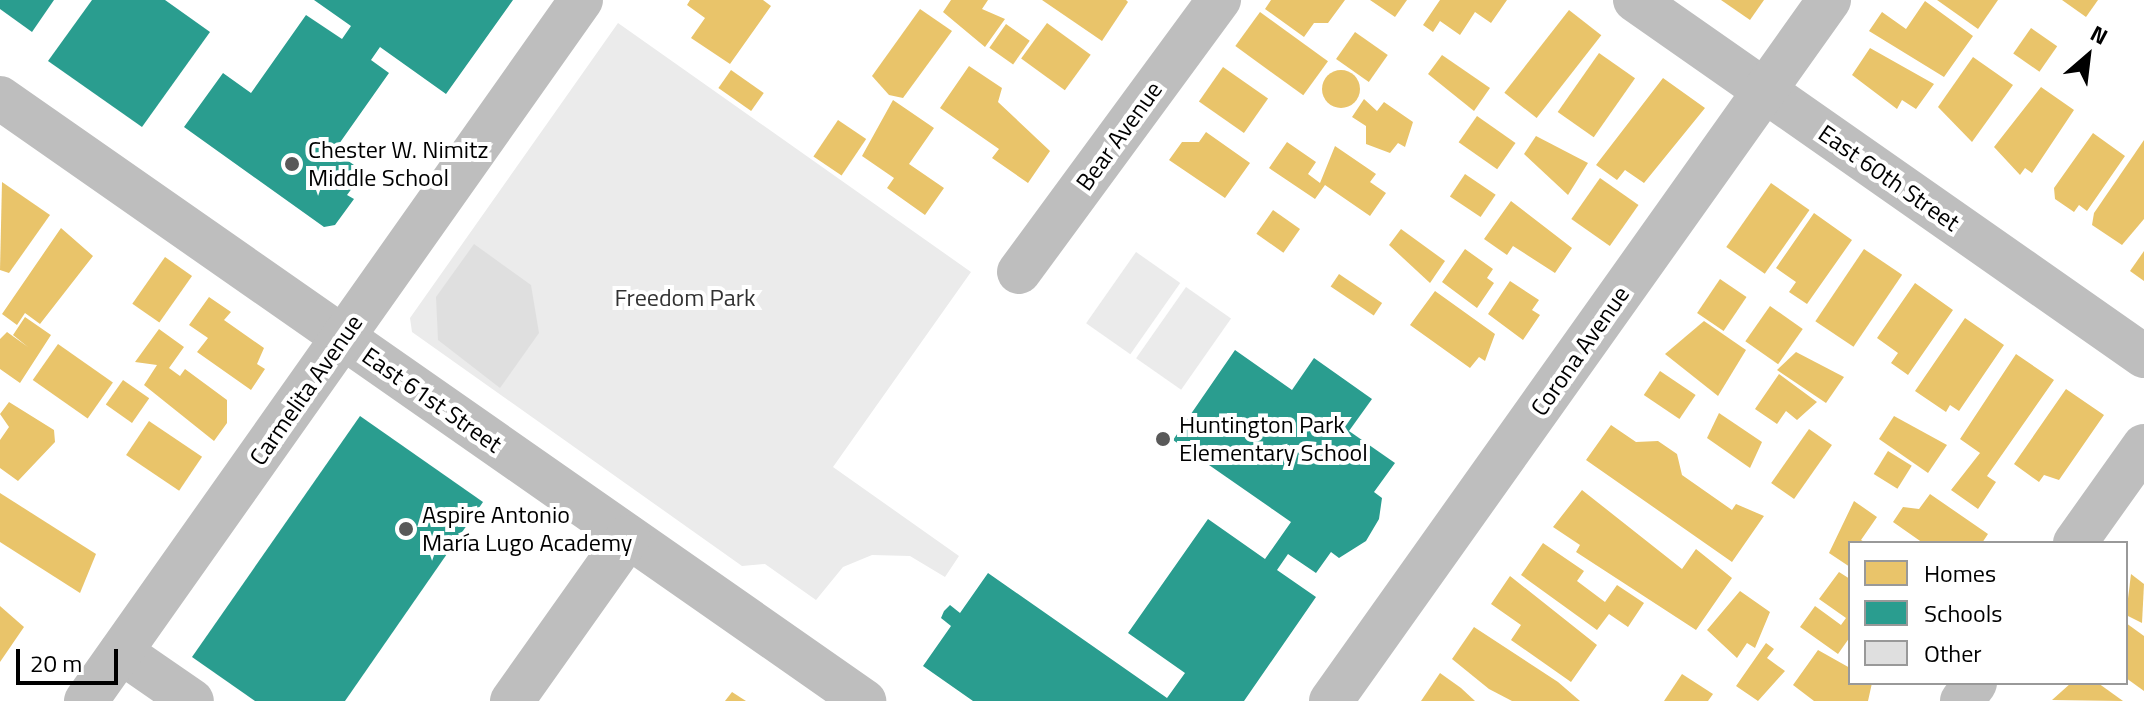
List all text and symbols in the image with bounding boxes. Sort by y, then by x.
north arrow [2048,16,2128,96]
text: N [2085,16,2114,53]
street label: Bear Avenue [1070,76,1168,196]
street label: East 60th Street [1813,119,1965,237]
place label: Chester W. Nimitz Middle School [308,136,488,192]
marker: Chester W. Nimitz Middle School [283,155,301,173]
street label: Corona Avenue [1525,281,1635,421]
park label: Freedom Park [614,284,756,312]
street label: Carmelita Avenue [243,309,369,471]
street label: East 61st Street [357,341,507,459]
place label: Huntington Park Elementary School [1179,411,1368,467]
marker: Huntington Park Elementary School [1154,430,1172,448]
place label: Aspire Antonio María Lugo Academy [422,501,632,557]
marker: Aspire Antonio María Lugo Academy [397,520,415,538]
legend [1848,541,2128,685]
text: Homes [1924,555,1996,591]
text: Schools [1924,595,2002,631]
scale bar [20,633,122,683]
text: Other [1924,635,1982,671]
text: 20 m [30,645,82,681]

